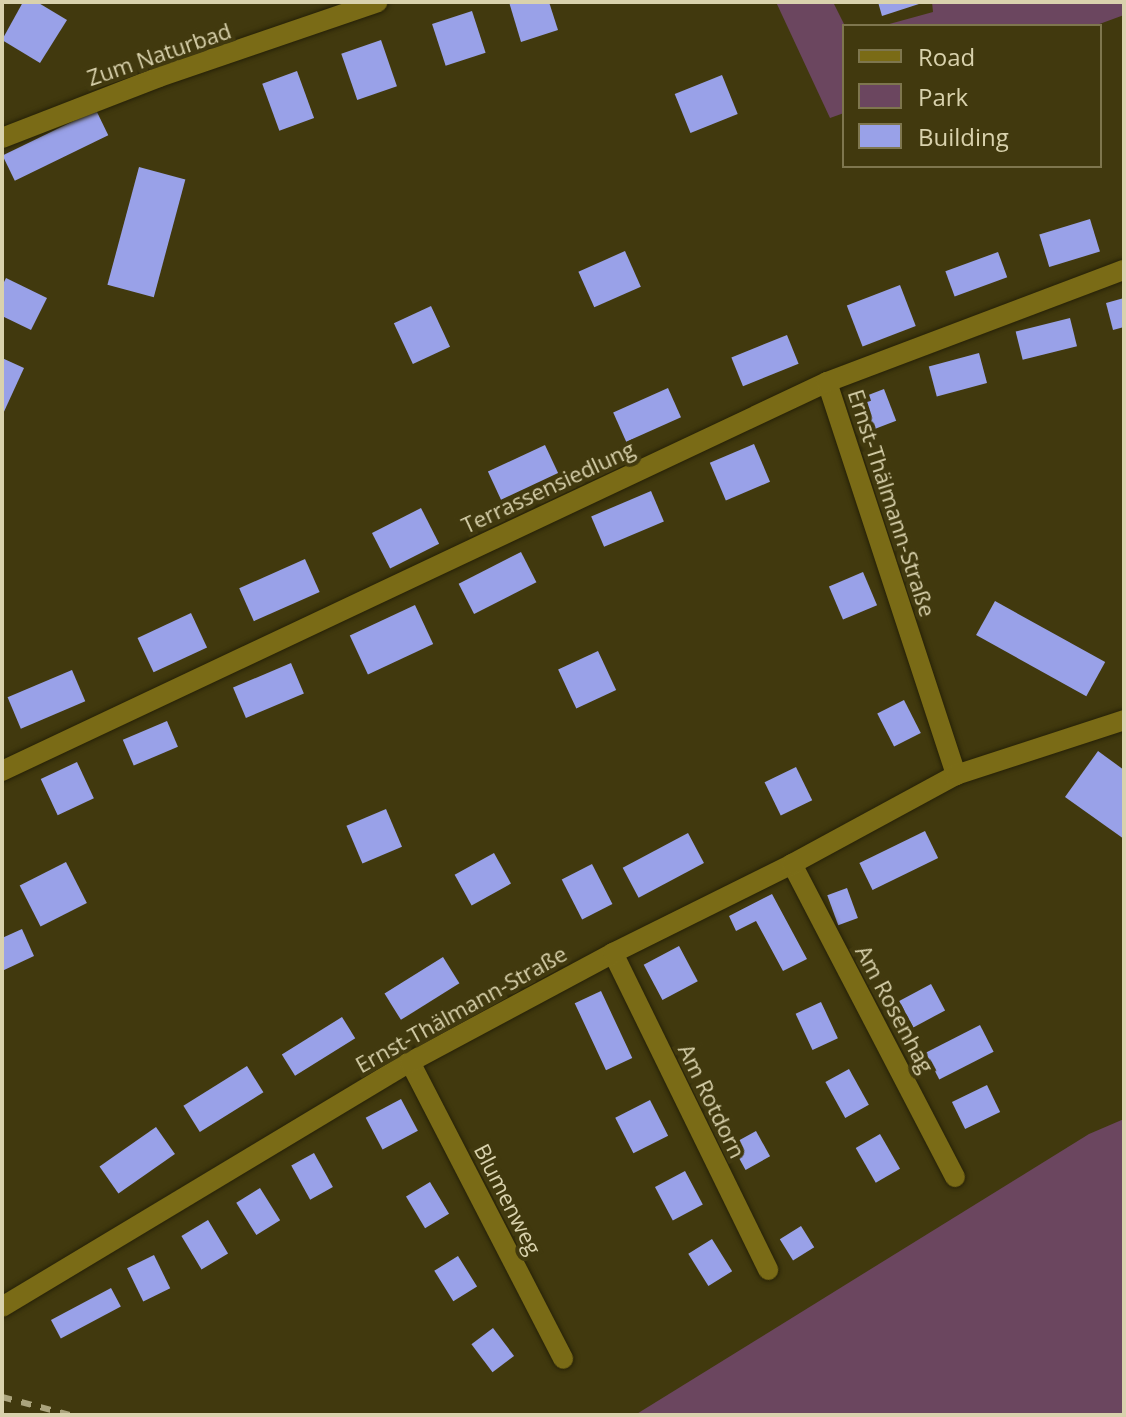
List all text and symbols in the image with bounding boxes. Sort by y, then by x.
street label: Zum Naturbad [84,17,234,91]
legend [842,24,1102,168]
text: Road [918,40,975,73]
text: Park [918,80,968,113]
text: Building [918,120,1009,153]
street label: Ernst-Thälmann-Straße [843,386,941,620]
street label: Terrassensiedlung [457,435,639,539]
street label: Ernst-Thälmann-Straße [351,940,571,1078]
street label: Am Rosenhag [850,941,940,1077]
street label: Am Rotdorn [673,1040,751,1162]
street label: Blumenweg [469,1139,547,1259]

